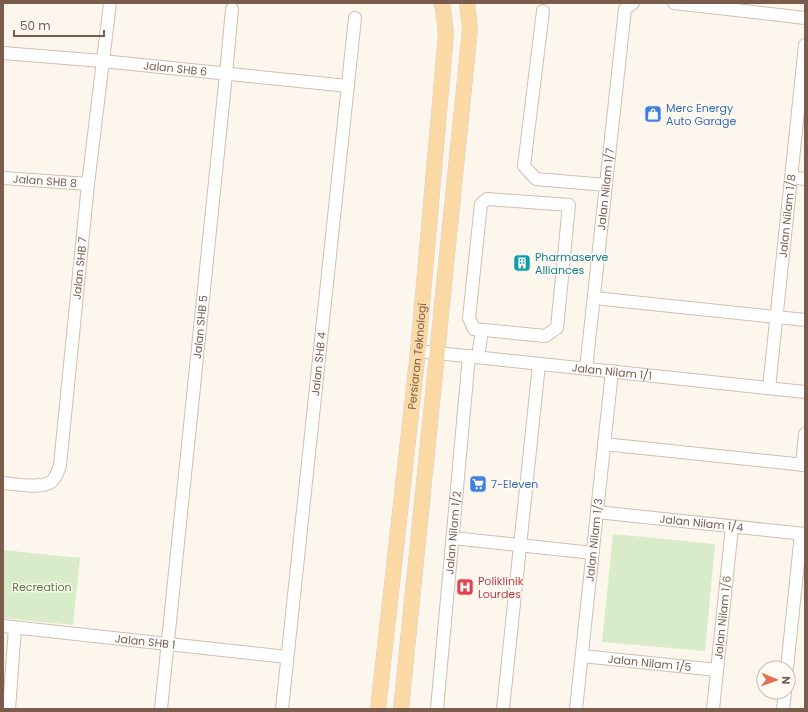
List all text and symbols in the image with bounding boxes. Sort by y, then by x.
scale bar [14,12,104,38]
text: 50 m [20,17,51,34]
street label: Jalan SHB 6 [143,57,208,80]
place label: Merc Energy Auto Garage [666,100,736,129]
shop icon: Merc Energy Auto Garage [643,104,663,124]
street label: Jalan Nilam 1/7 [593,147,618,231]
street label: Jalan SHB 8 [12,171,78,191]
street label: Jalan Nilam 1/8 [775,173,799,259]
street label: Jalan SHB 7 [69,236,91,300]
place label: Pharmaserve Alliances [535,249,609,278]
building icon: Pharmaserve Alliances [512,253,532,273]
street label: Jalan SHB 5 [189,294,211,360]
street label: Persiaran Teknologi [404,302,430,410]
street label: Jalan SHB 4 [307,331,330,397]
street label: Jalan Nilam 1/1 [571,359,653,384]
supermarket icon: 7-Eleven [468,474,488,494]
place label: 7-Eleven [491,476,538,492]
street label: Jalan Nilam 1/2 [441,490,465,575]
street label: Jalan Nilam 1/3 [582,498,606,582]
street label: Jalan Nilam 1/4 [659,511,744,535]
place label: Poliklinik Lourdes [478,573,524,602]
street label: Jalan Nilam 1/6 [710,575,735,660]
hospital icon: Poliklinik Lourdes [455,577,475,597]
park label: Recreation [12,579,72,595]
street label: Jalan SHB 1 [114,630,176,653]
street label: Jalan Nilam 1/5 [607,651,692,675]
north arrow [756,660,796,700]
text: N [778,676,794,685]

